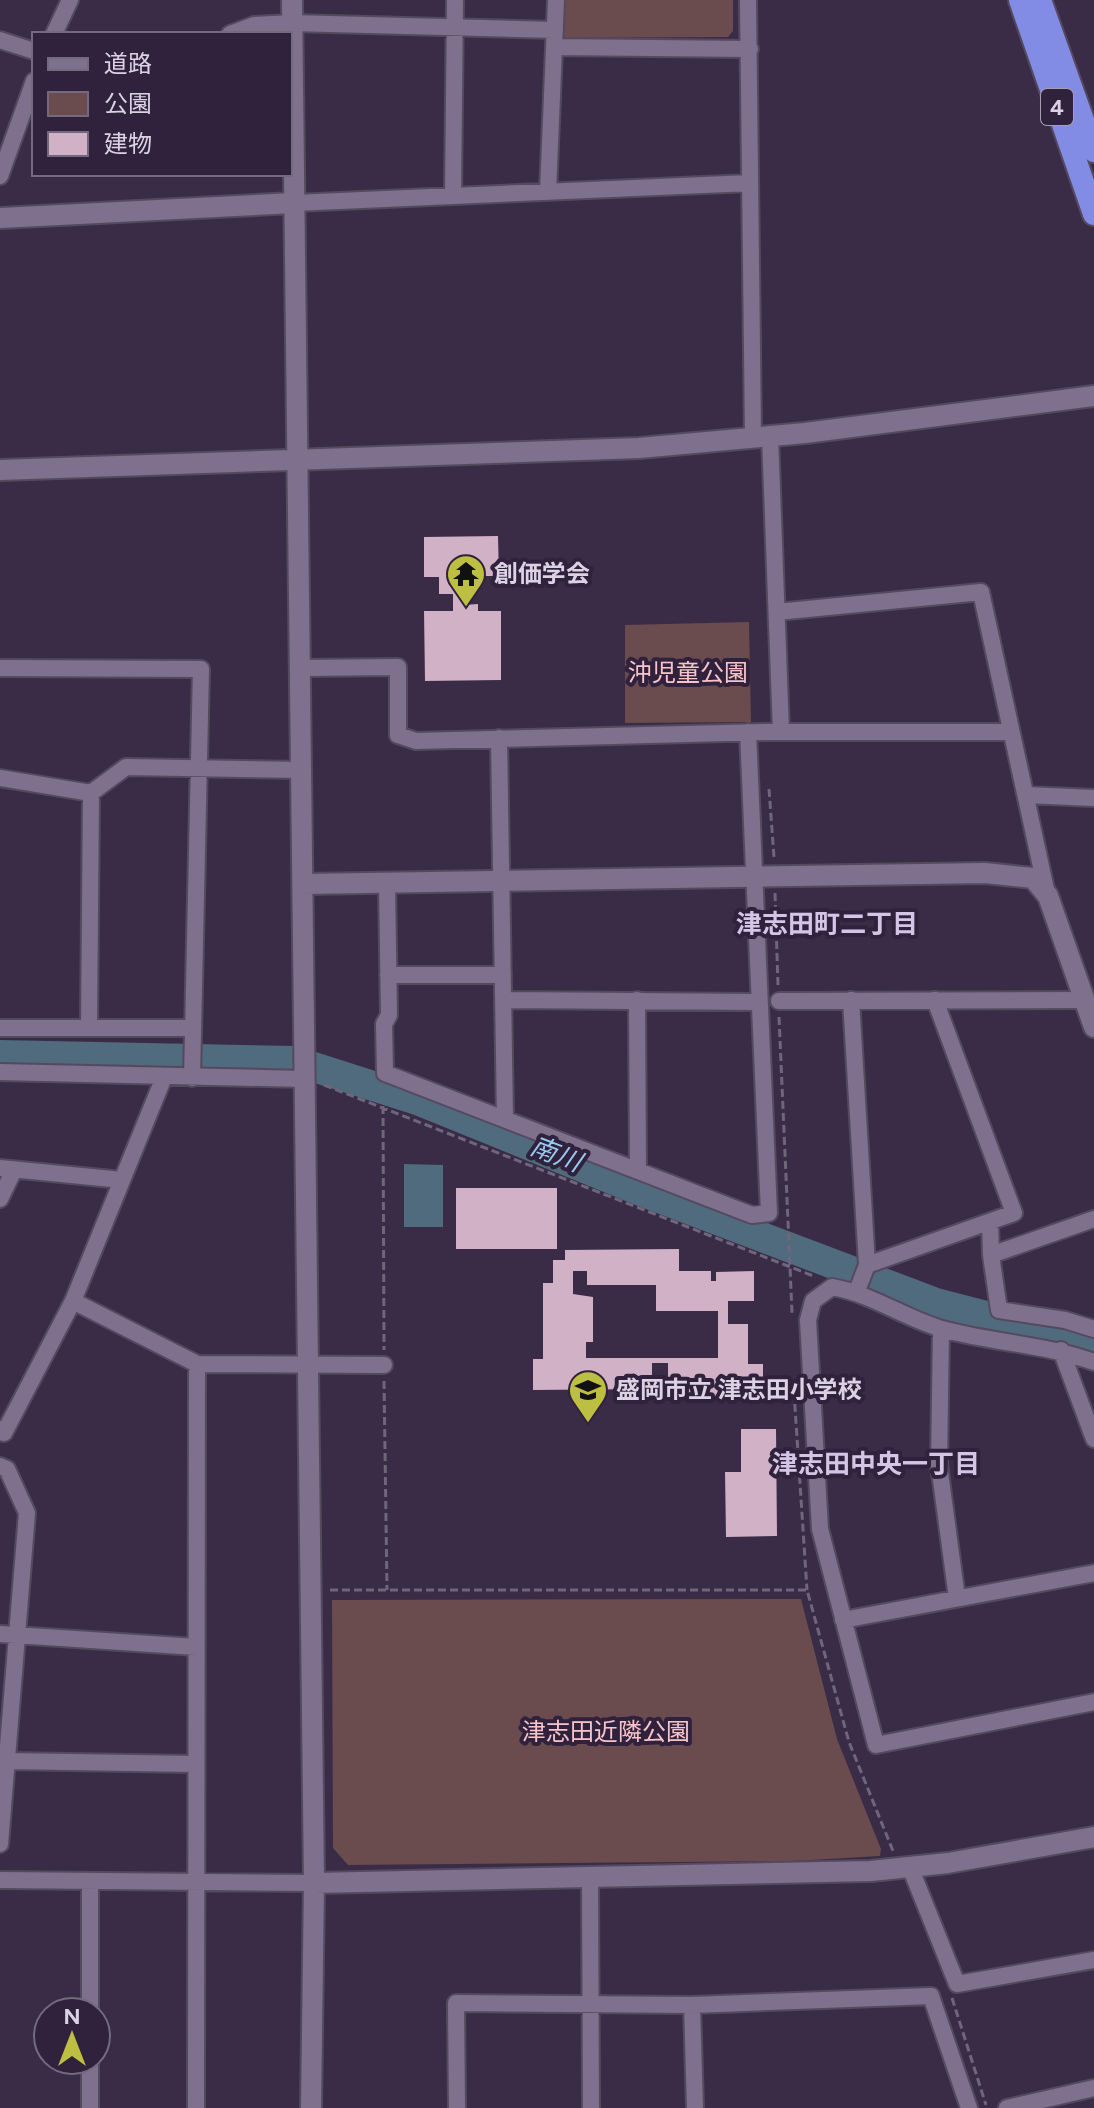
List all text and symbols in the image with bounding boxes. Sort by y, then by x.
legend [32,32,292,176]
text: 道路 [104,49,152,78]
text: 公園 [104,89,152,118]
road number: 4 [1041,89,1073,125]
text: 建物 [104,129,152,158]
temple icon: 創価学会 [445,553,487,608]
place label: 創価学会 [494,559,590,588]
park label: 沖児童公園 [628,658,748,687]
district label: 津志田町二丁目 [736,908,918,940]
water label: 南川 [526,1130,589,1179]
school or university icon: 盛岡市立 津志田小学校 [567,1369,609,1424]
place label: 盛岡市立 津志田小学校 [616,1375,862,1404]
district label: 津志田中央一丁目 [772,1448,980,1480]
park label: 津志田近隣公園 [522,1717,690,1746]
north arrow [32,1996,112,2076]
text: N [63,2003,81,2030]

